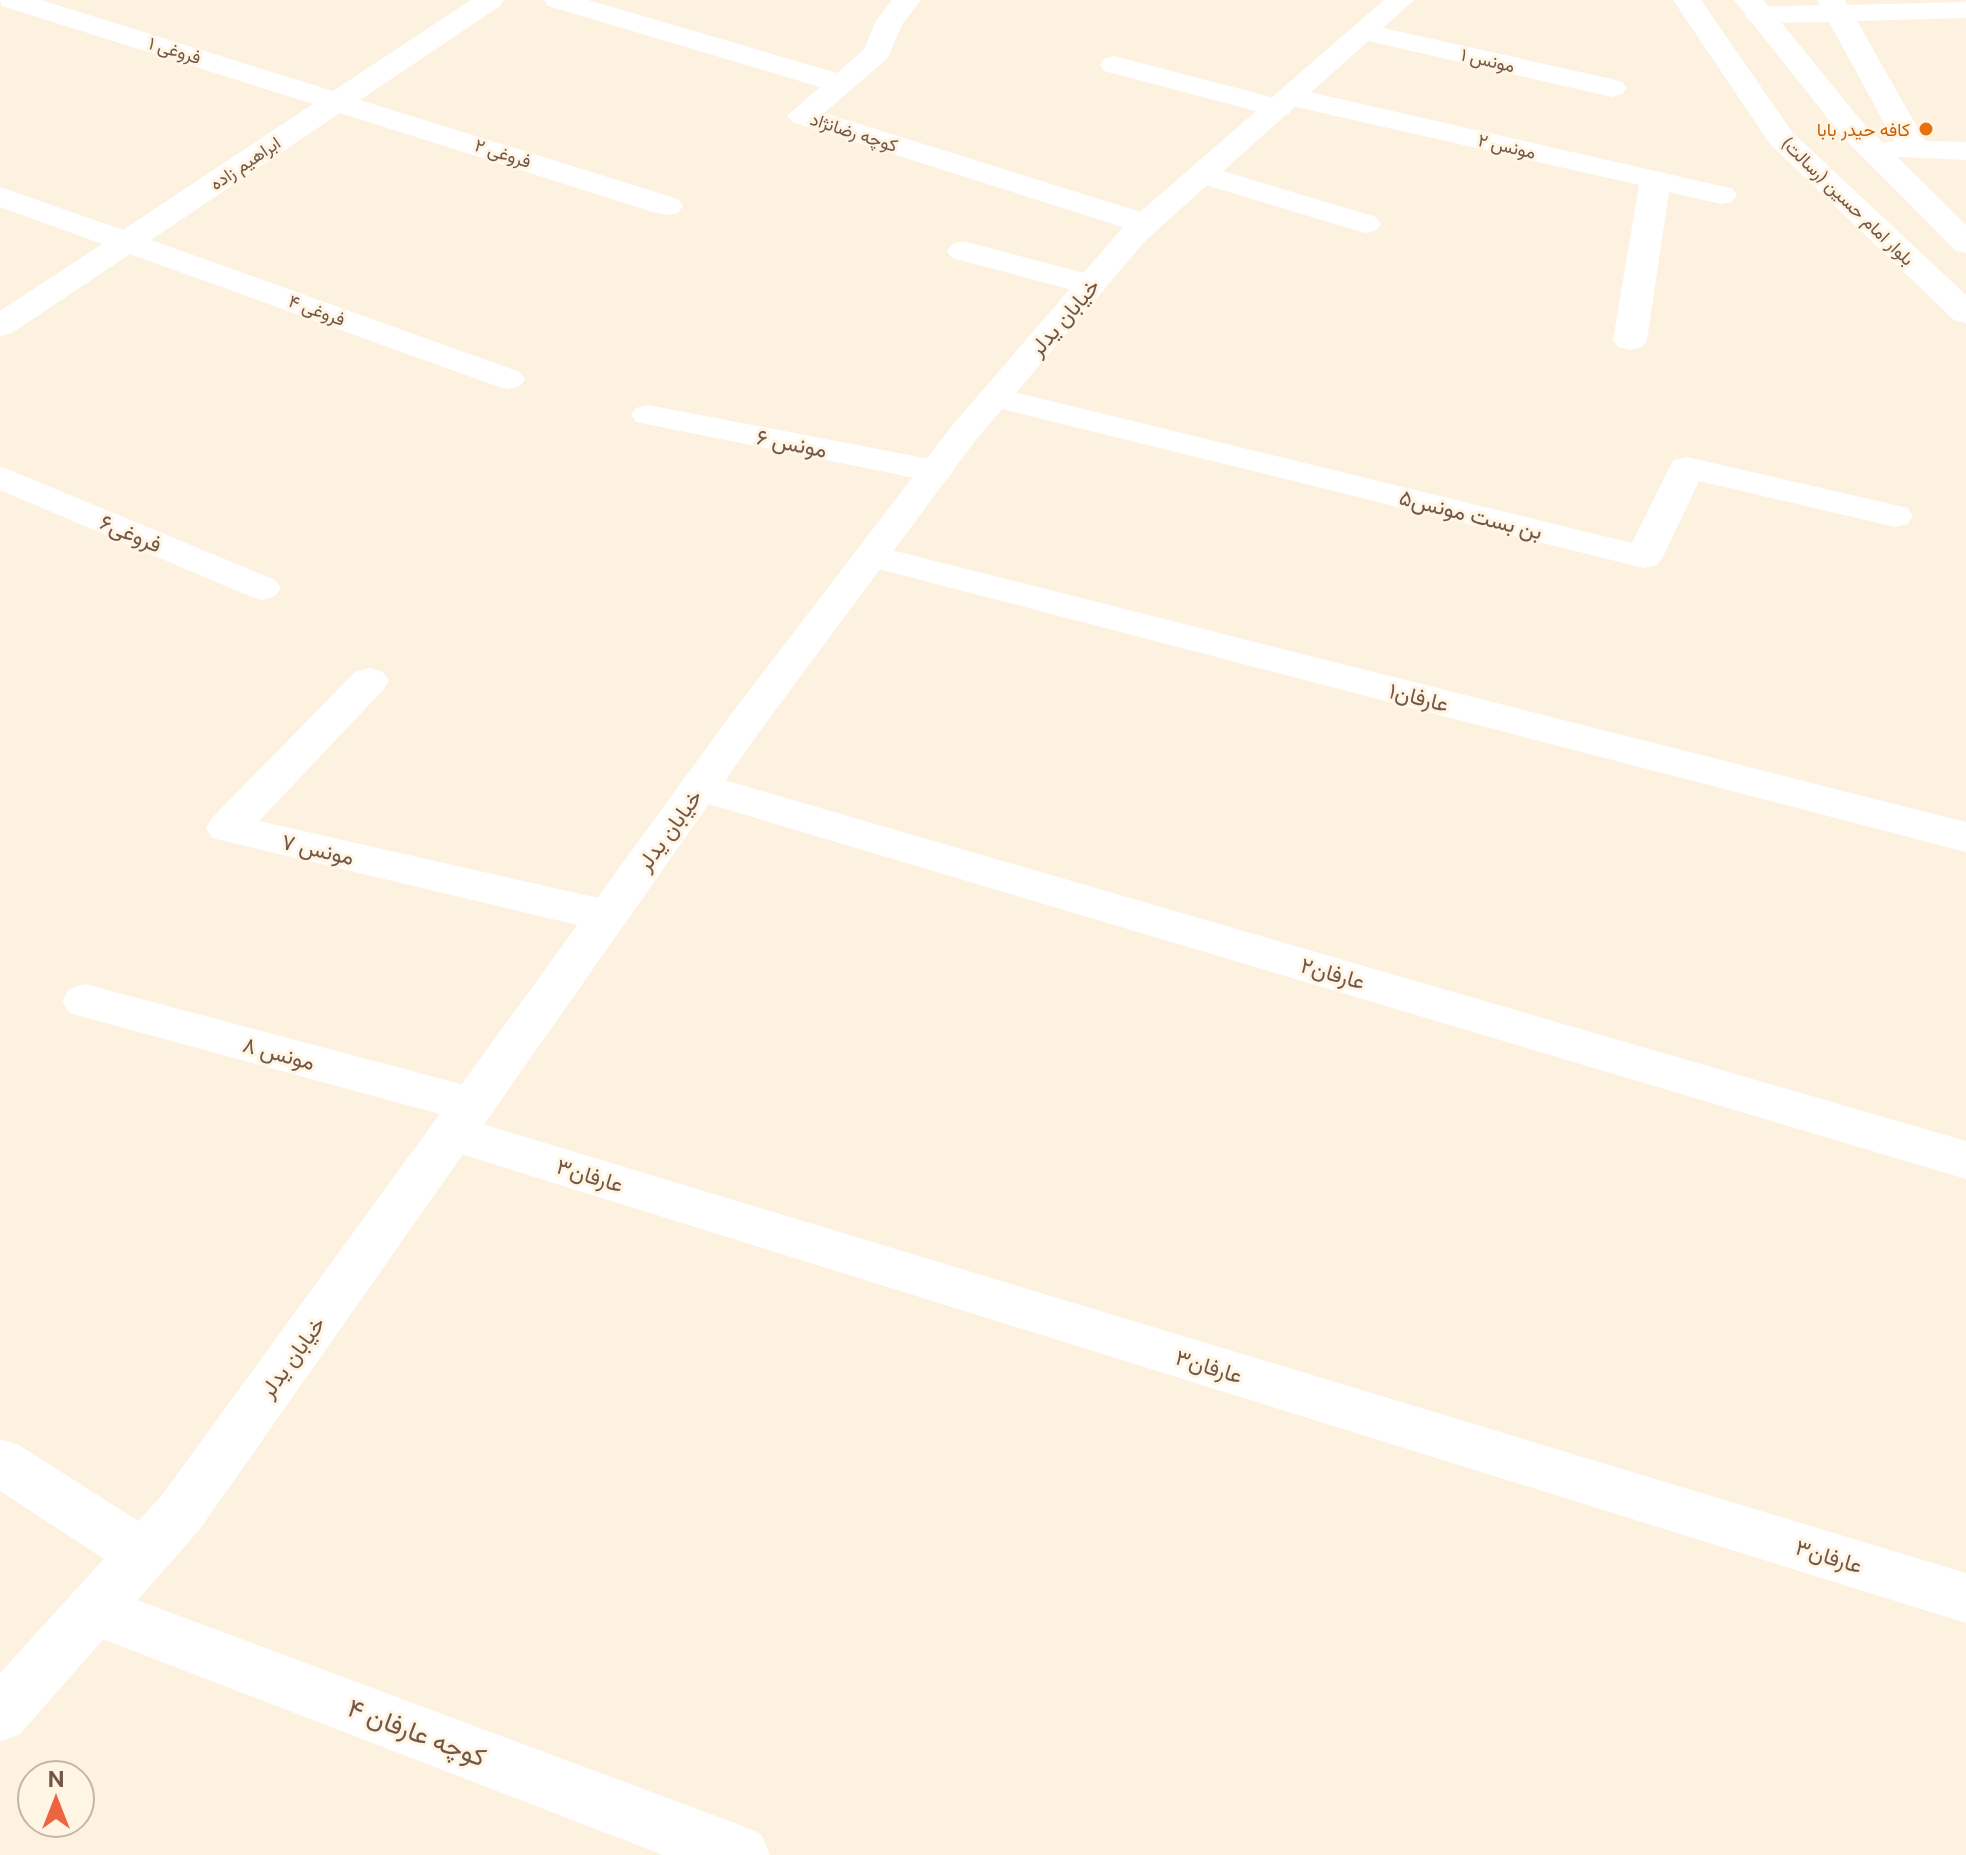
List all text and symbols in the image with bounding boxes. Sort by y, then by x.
street label: فروغی ۱ [146,32,204,69]
street label: مونس ۱ [1459,44,1517,77]
street label: کوچه رضانژاد [807,108,900,158]
place label: کافه حیدر بابا [1817,119,1910,141]
marker: کافه حیدر بابا [1917,120,1935,138]
street label: مونس ۲ [1476,129,1538,164]
street label: ابراهیم زاده [206,132,285,196]
street label: بلوار امام حسین (رسالت) [1776,132,1918,271]
street label: فروغی ۲ [472,134,534,173]
street label: خیابان یدلر [1023,273,1106,363]
street label: فروغی ۴ [286,290,348,331]
street label: مونس ۶ [754,423,829,464]
street label: بن بست مونس۵ [1397,484,1545,545]
street label: فروغی۶ [96,508,166,558]
street label: عارفان۱ [1386,677,1451,718]
street label: خیابان یدلر [630,784,708,877]
street label: مونس ۷ [279,828,357,871]
street label: عارفان۲ [1298,951,1368,995]
street label: مونس ۸ [240,1031,318,1076]
street label: عارفان۳ [553,1153,627,1198]
street label: خیابان یدلر [253,1311,331,1404]
street label: عارفان۳ [1172,1344,1246,1389]
street label: عارفان۳ [1792,1534,1866,1579]
street label: کوچه عارفان ۴ [343,1691,490,1775]
north arrow [16,1759,96,1839]
text: N [47,1766,65,1792]

